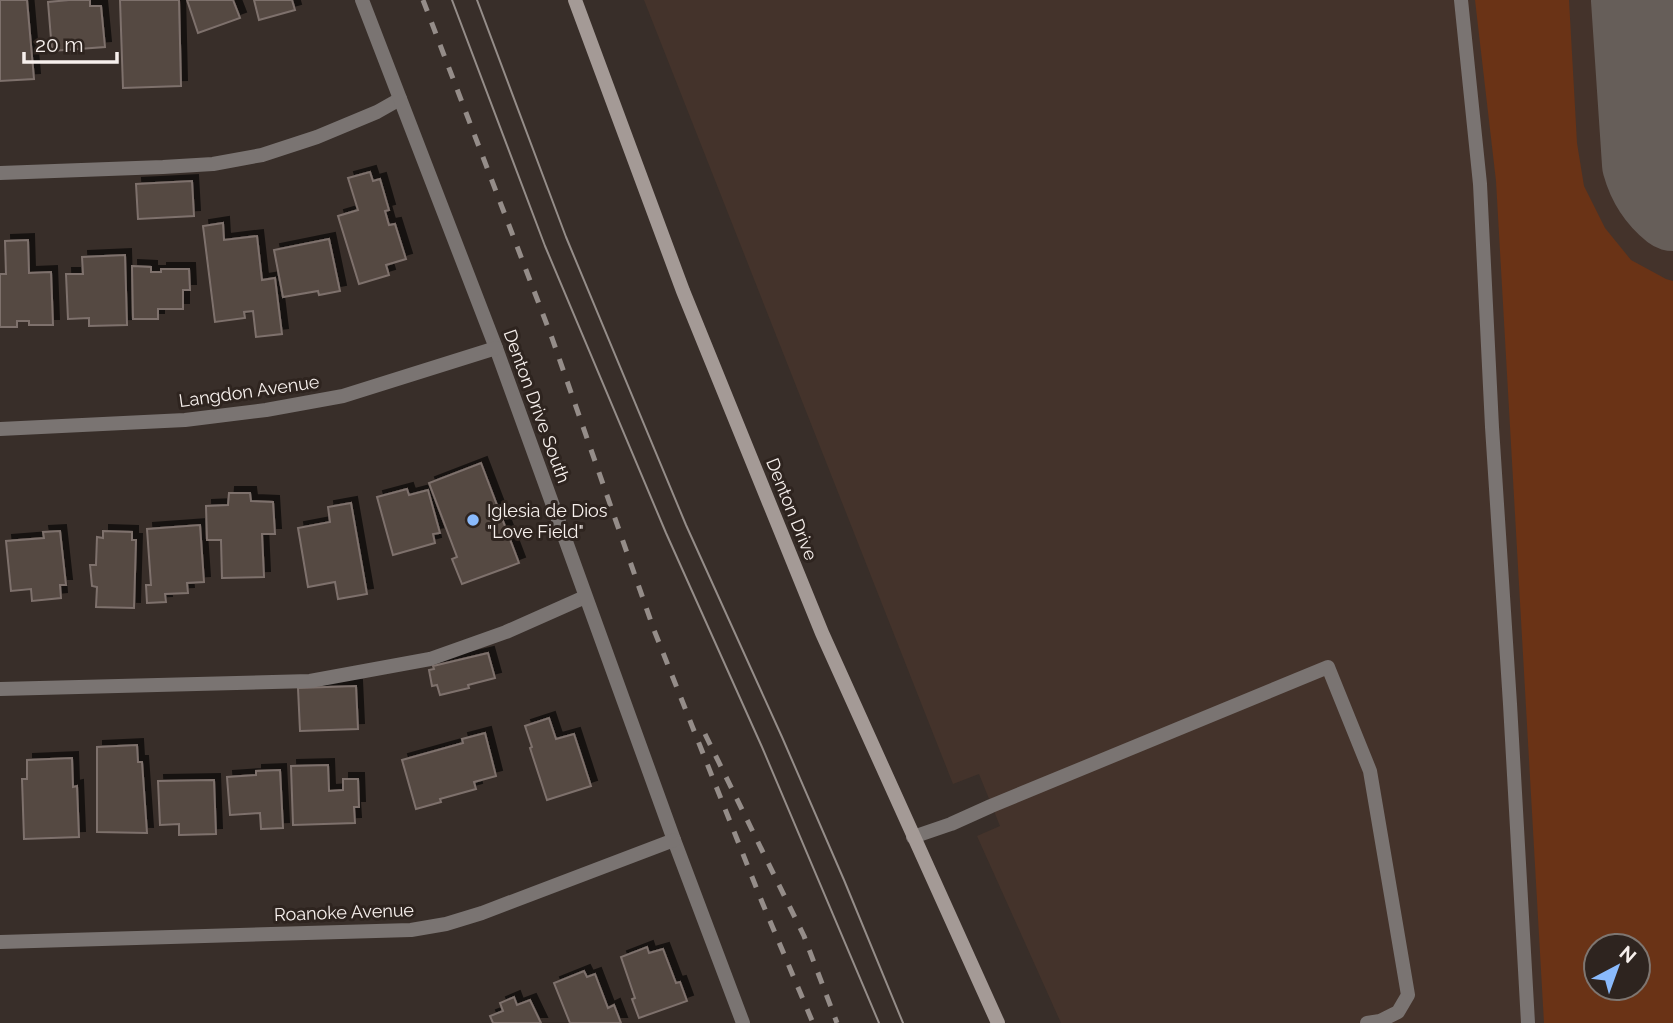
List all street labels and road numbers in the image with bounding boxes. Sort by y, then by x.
street label: Denton Drive South [499,326,575,486]
street label: Langdon Avenue [177,371,321,411]
street label: Denton Drive [762,455,822,564]
street label: Roanoke Avenue [274,899,415,925]

